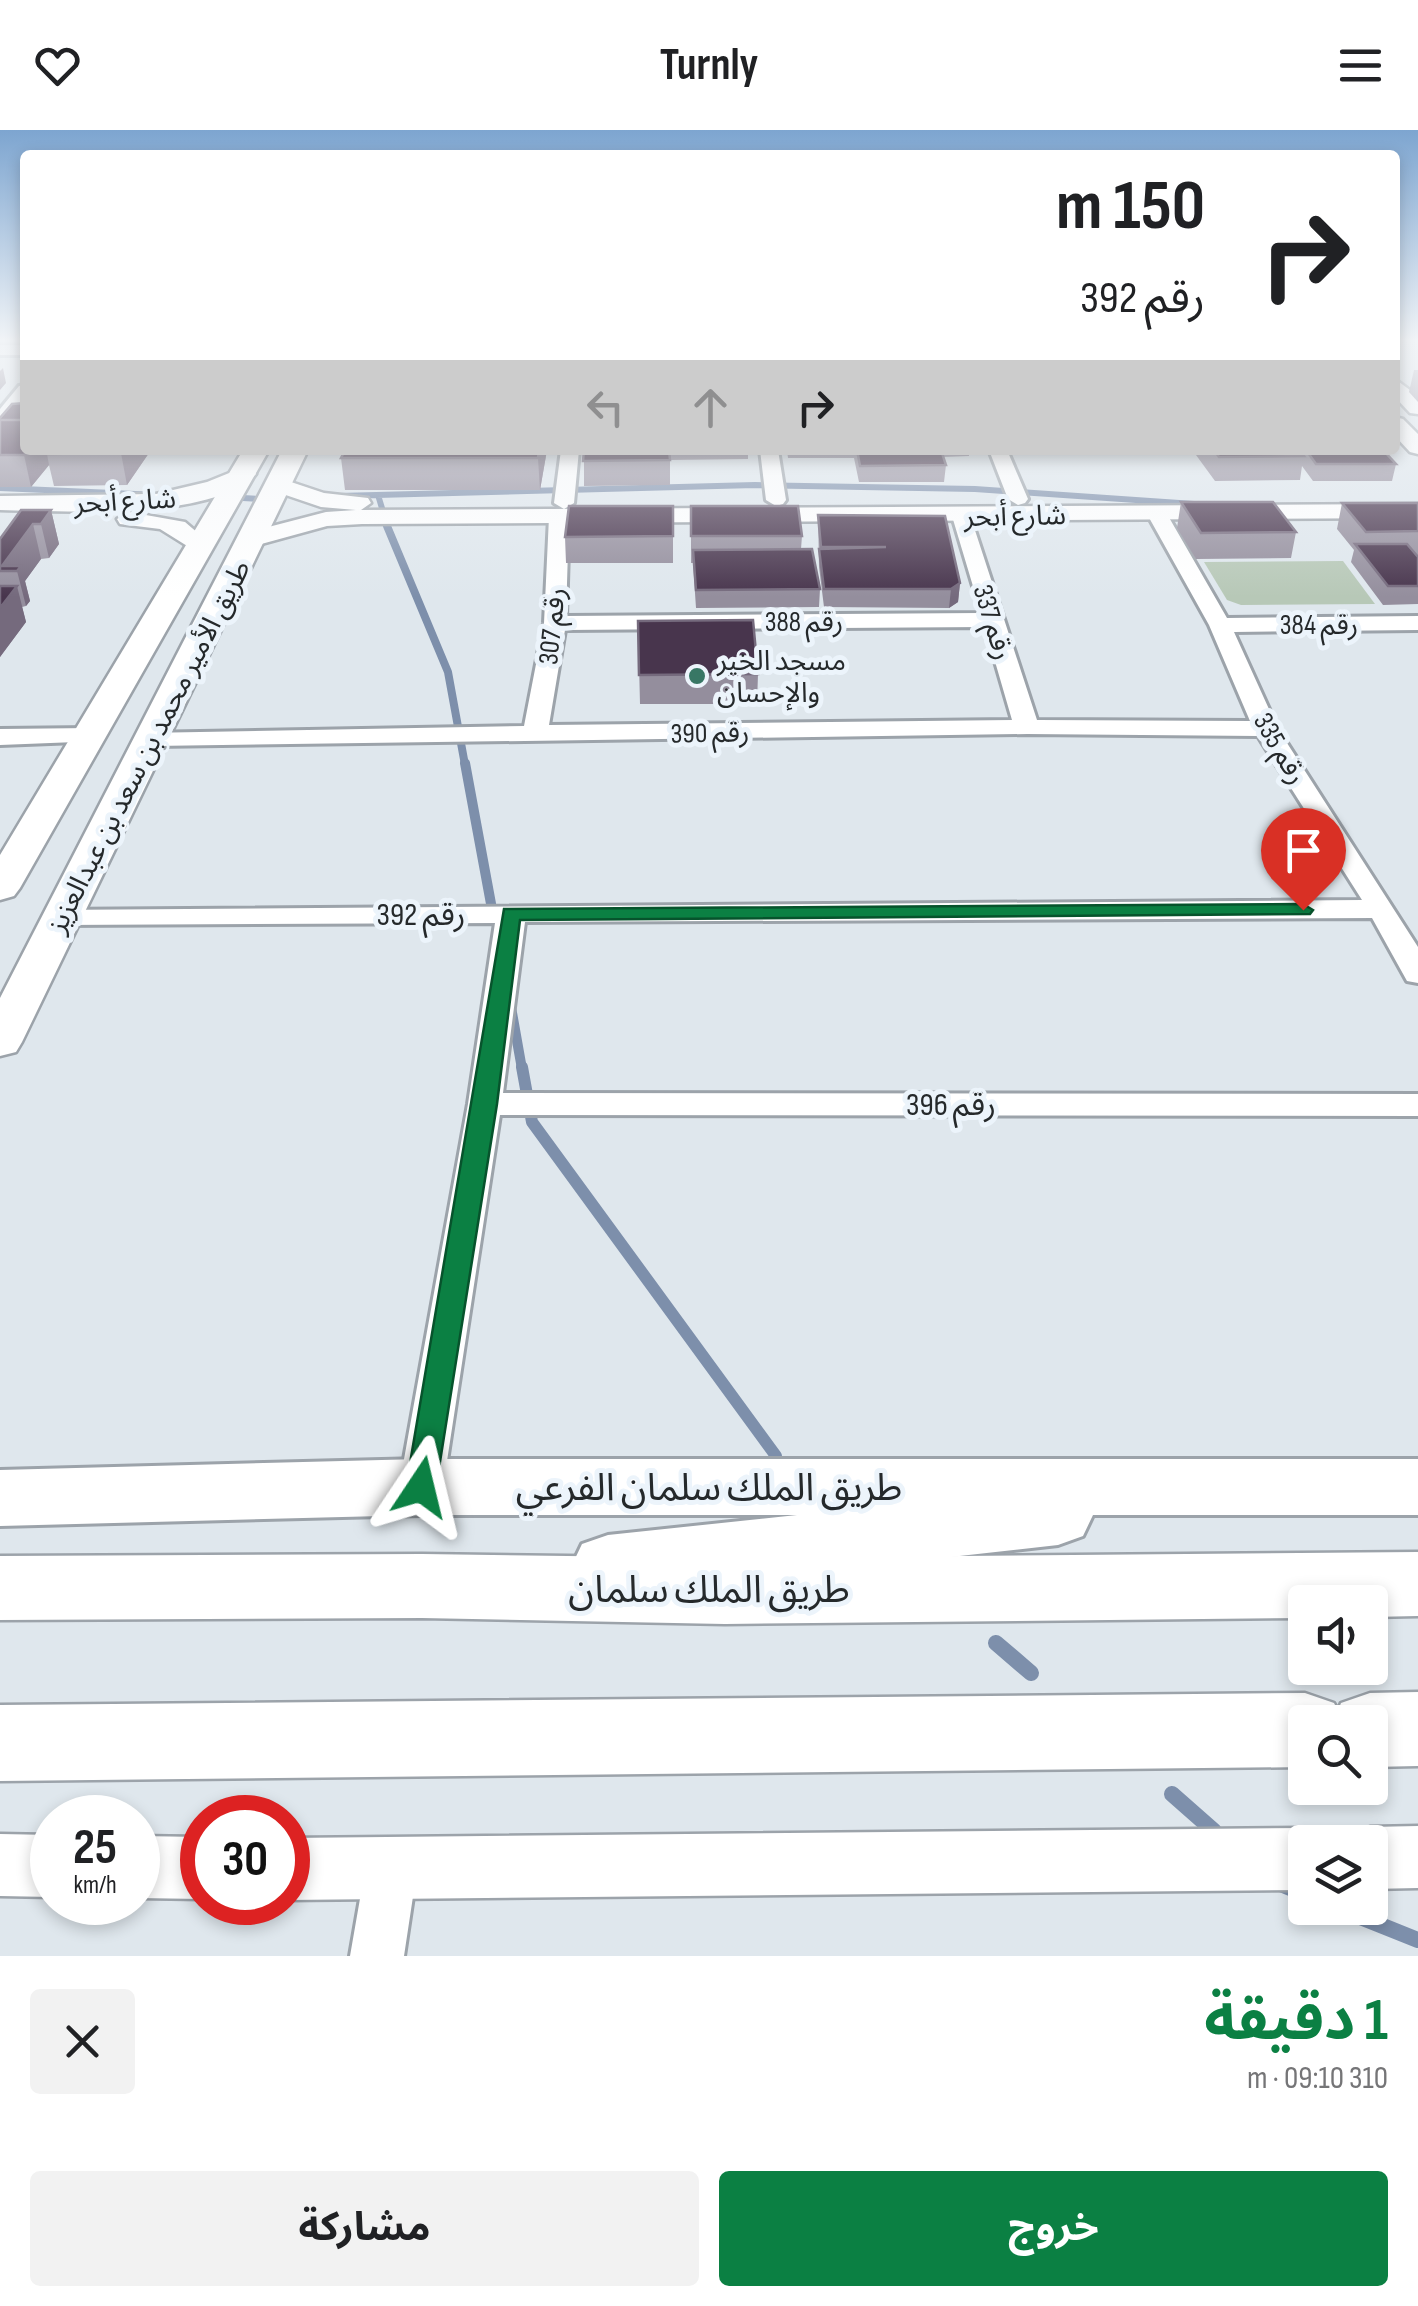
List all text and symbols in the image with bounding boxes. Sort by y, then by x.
icon: heart [30,38,85,93]
text: Turnly [660,38,758,93]
icon: menu [1333,38,1388,93]
text: 150 m [1056,165,1205,249]
icon: right [1240,190,1370,320]
text: رقم 392 [1080,271,1205,326]
icon: left [578,380,633,435]
icon: ahead [683,380,738,435]
icon: right [788,380,843,435]
street label: شارع أبحر [72,480,177,524]
street label: شارع أبحر [963,497,1066,537]
street label: طريق الأمير محمد بن سعد بن عبدالعزيز [40,555,258,939]
street label: رقم 337 [962,581,1020,665]
street label: رقم 307 [532,586,577,667]
street label: رقم 388 [765,606,843,643]
street label: رقم 384 [1280,609,1358,646]
place label: مسجد الخير والإحسان [716,645,846,711]
marker: مسجد الخير والإحسان [686,665,708,687]
street label: رقم 335 [1243,707,1313,792]
street label: رقم 390 [670,716,750,755]
pin [1261,808,1346,911]
icon: arrive [1276,823,1331,878]
street label: رقم 392 [377,896,465,938]
street label: رقم 396 [906,1086,996,1128]
position arrow [369,1435,473,1539]
street label: طريق الملك سلمان الفرعي [516,1466,902,1516]
street label: طريق الملك سلمان [568,1568,850,1613]
map controls [1288,1585,1388,1925]
button: sound [1288,1585,1388,1685]
button: search [1288,1705,1388,1805]
speed limit sign: 30 [180,1795,310,1925]
text: 25 [73,1818,117,1878]
button: layers [1288,1825,1388,1925]
text: km/h [73,1870,117,1901]
text: 1 دقيقة [1204,1985,1388,2057]
button: close [30,1989,135,2094]
text: 310 m · 09:10 [1247,2059,1388,2098]
button: مشاركة [30,2171,699,2286]
button: خروج [719,2171,1388,2286]

